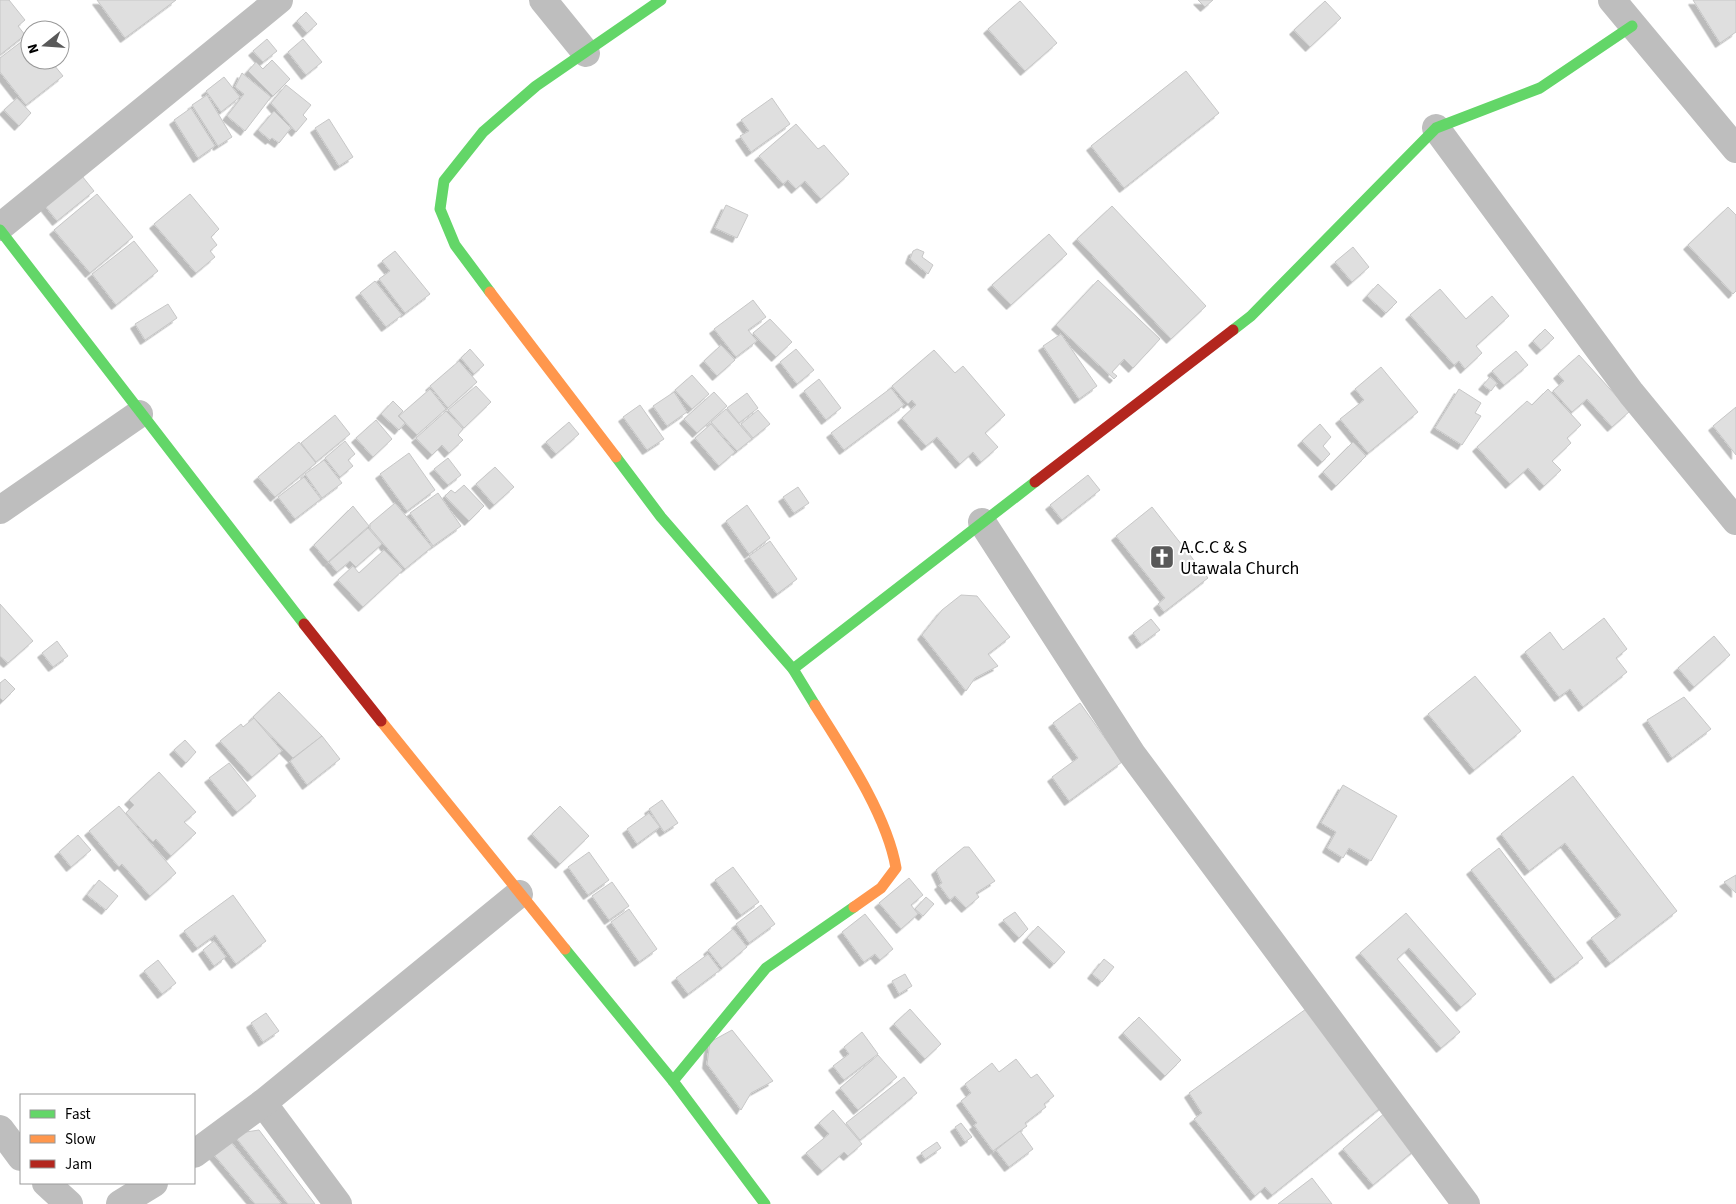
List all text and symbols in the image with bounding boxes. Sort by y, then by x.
north arrow [20,20,70,70]
text: N [23,41,44,56]
place label: A.C.C & S Utawala Church [1180,535,1299,581]
church icon: A.C.C & S Utawala Church [1149,544,1175,570]
legend [20,1094,195,1184]
text: Fast [65,1104,91,1125]
text: Slow [65,1129,96,1150]
text: Jam [65,1154,92,1175]

